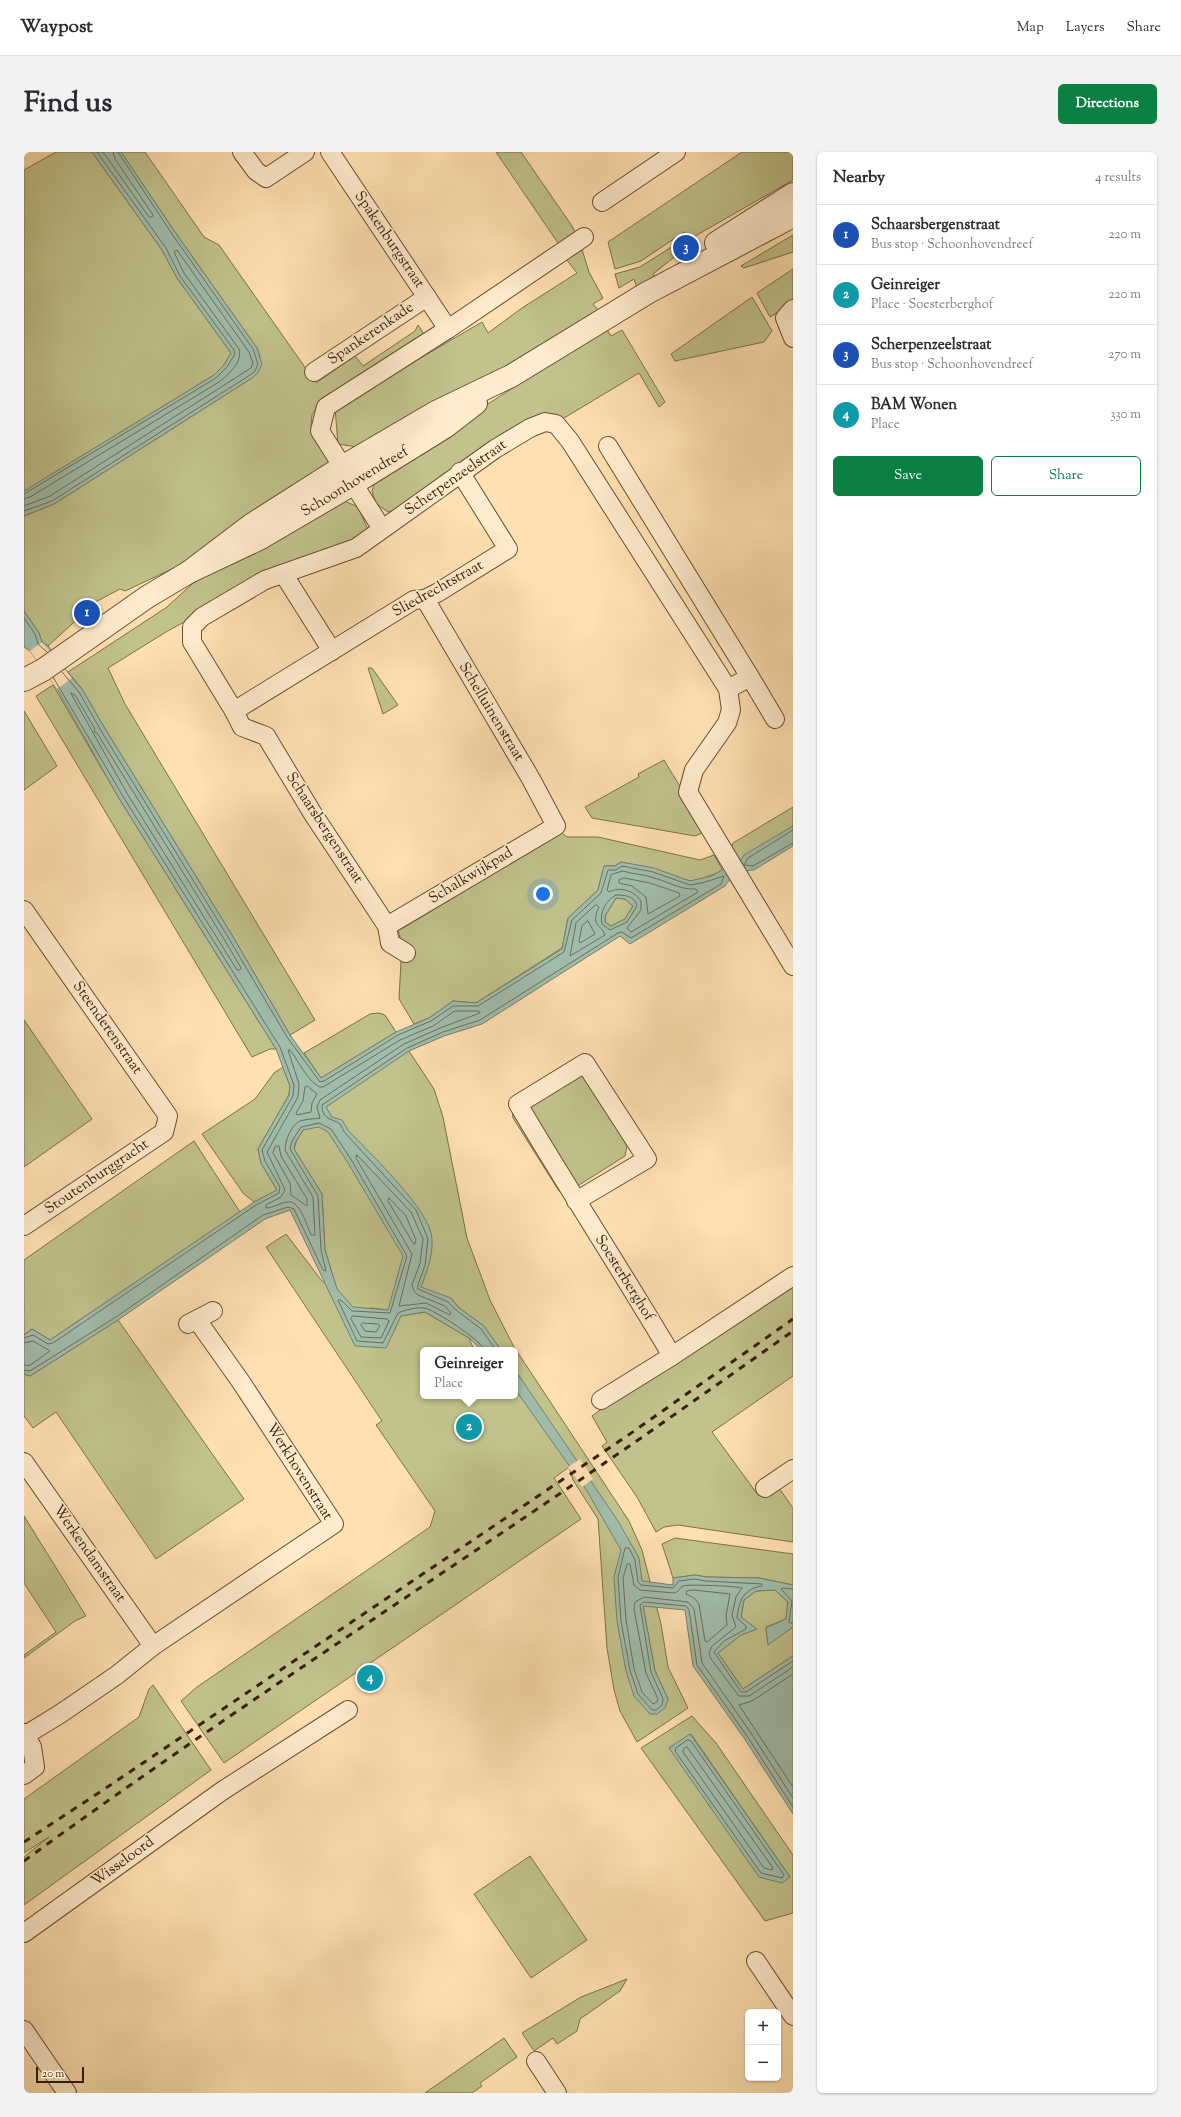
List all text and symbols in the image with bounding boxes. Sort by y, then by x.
text: Waypost [20,14,93,41]
text: Map [1017,18,1044,38]
text: Layers [1066,18,1104,38]
text: Share [1126,18,1161,38]
text: Find us [24,84,112,124]
button: Directions [1058,84,1157,124]
text: Nearby [833,166,885,190]
text: 4 results [1095,169,1141,187]
street label: Spakenburgstraat [349,187,429,293]
text: Schaarsbergenstraat [871,215,1000,236]
text: 1 [844,226,848,244]
text: 220 m [1108,226,1141,244]
pin: 3 [673,233,699,263]
text: Bus stop · Schoonhovendreef [871,236,1033,254]
text: Geinreiger [871,275,940,296]
text: 2 [843,286,849,304]
text: 220 m [1108,286,1141,304]
text: Place · Soesterberghof [871,296,993,314]
street label: Spankerenkade [324,297,418,371]
text: Scherpenzeelstraat [871,335,991,356]
text: 3 [843,346,849,364]
text: 270 m [1108,346,1141,364]
text: Bus stop · Schoonhovendreef [871,356,1033,374]
text: BAM Wonen [871,395,957,416]
text: 4 [843,406,849,424]
text: 330 m [1110,406,1141,424]
text: Place [871,416,900,434]
street label: Scherpenzeelstraat [401,435,511,521]
street label: Schoonhovendreef [297,441,413,522]
button: Save [833,456,983,496]
button: Share [991,456,1141,496]
street label: Sliedrechtstraat [389,555,487,623]
pin: 1 [74,598,100,628]
street label: Schelluinenstraat [453,658,529,766]
street label: Schaarsbergenstraat [280,768,368,888]
street label: Schalkwijkpad [425,842,517,909]
your location [533,884,553,904]
street label: Steenderenstraat [67,977,147,1079]
street label: Stoutenburggracht [41,1134,153,1220]
street label: Soesterberghof [589,1231,659,1326]
popup [420,1347,518,1399]
text: Geinreiger [435,1354,503,1375]
text: Place [435,1375,463,1393]
pin: 2 [456,1412,482,1442]
street label: Werkhovenstraat [261,1419,337,1525]
street label: Werkendamstraat [48,1501,130,1607]
pin: 4 [357,1663,383,1693]
street label: Wisseloord [87,1832,159,1892]
map controls [745,2009,781,2081]
button: + [745,2009,781,2045]
button: − [745,2045,781,2081]
scale bar [36,2065,84,2084]
text: 20 m [42,2066,64,2082]

